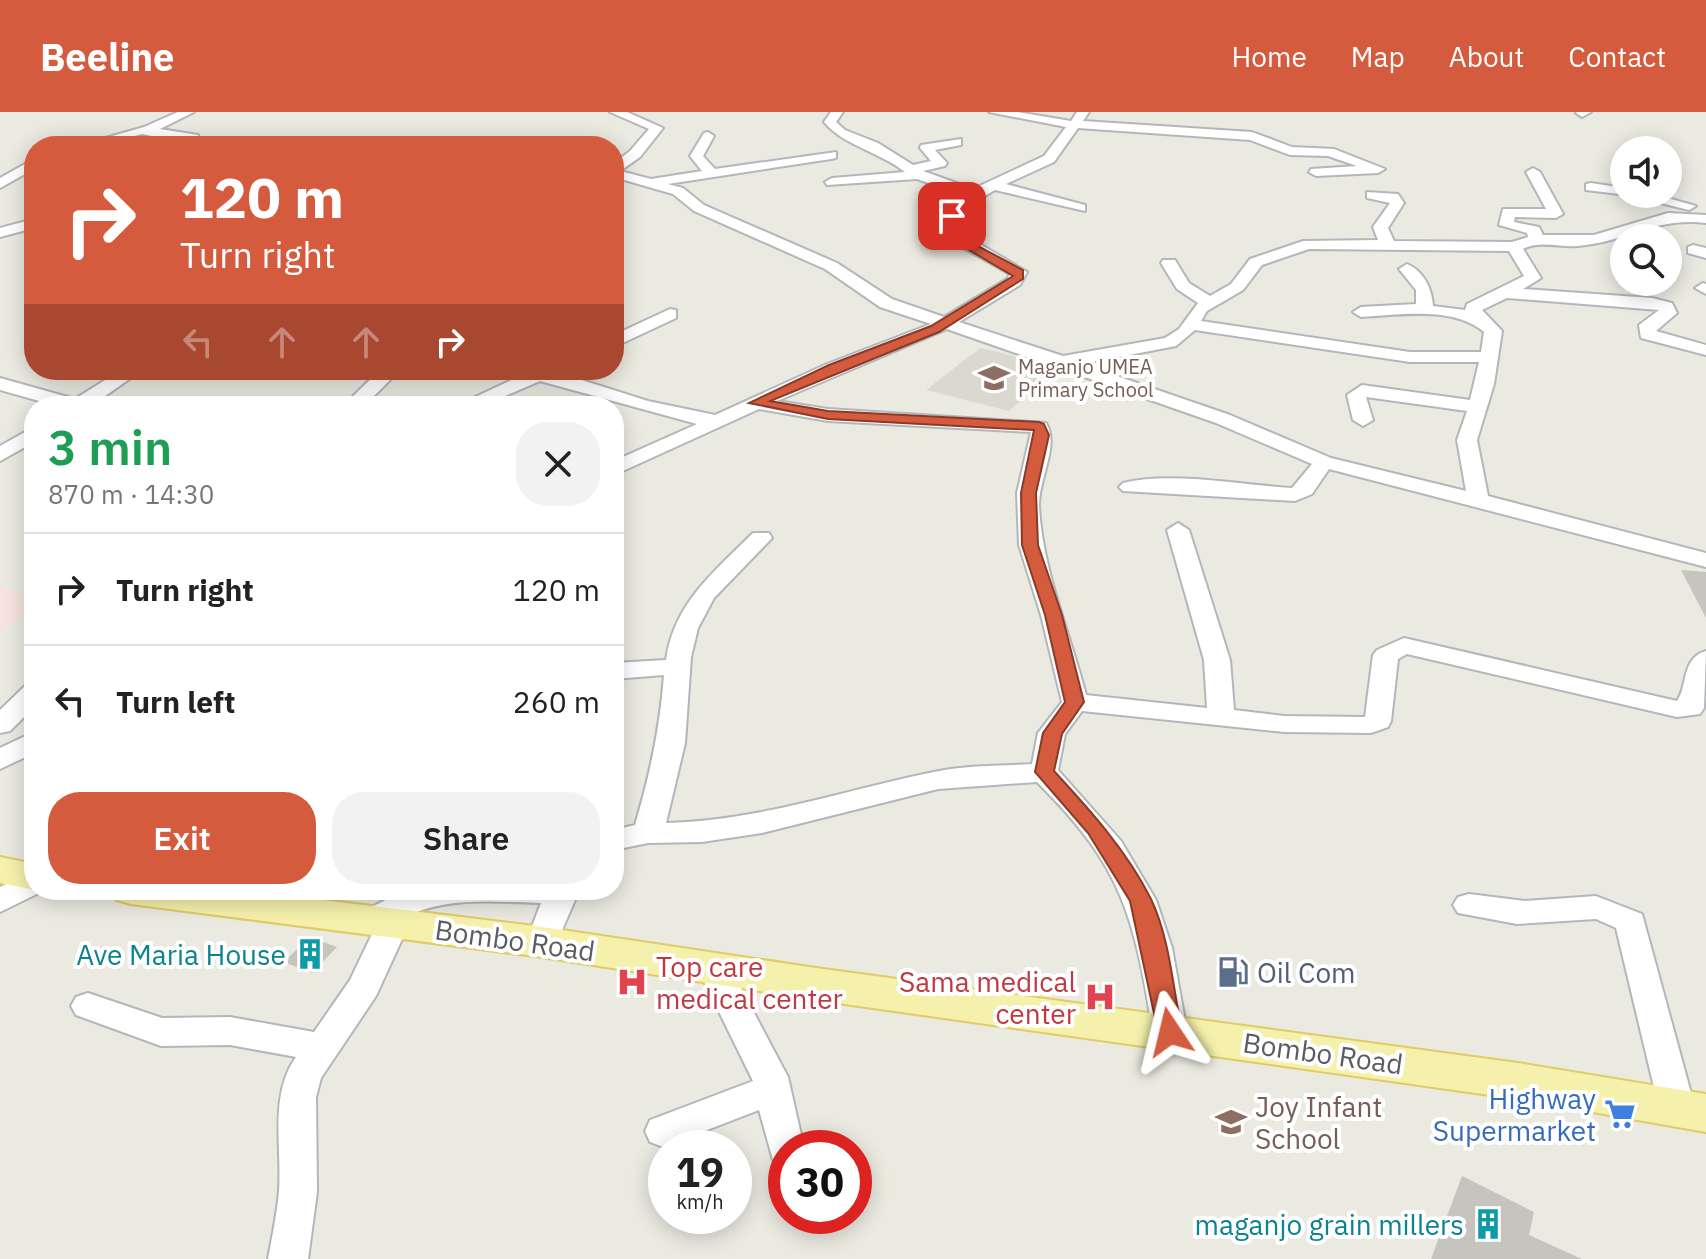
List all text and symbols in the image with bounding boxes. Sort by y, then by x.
text: Beeline [40,32,174,81]
text: Home [1231,38,1307,75]
text: Map [1351,38,1405,75]
text: About [1449,38,1524,75]
text: Contact [1568,38,1666,75]
map controls [1610,136,1682,296]
button: sound [1610,136,1682,208]
text: 120 m [180,161,344,233]
icon: right [48,168,152,272]
pin [918,182,986,250]
icon: arrive [930,194,974,238]
button: search [1610,224,1682,296]
text: Turn right [180,231,336,278]
icon: left [176,320,220,364]
icon: ahead [260,320,304,364]
icon: ahead [344,320,388,364]
icon: right [428,320,472,364]
place label: Maganjo UMEA Primary School [1018,353,1154,403]
school or university icon: Maganjo UMEA Primary School [977,361,1011,395]
text: 3 min [48,416,172,478]
button: close [516,422,600,506]
text: 870 m · 14:30 [48,477,214,511]
icon: right [48,567,92,611]
text: Turn right [116,570,254,609]
text: 120 m [513,570,600,609]
icon: left [48,679,92,723]
text: Turn left [116,682,235,721]
text: 260 m [513,682,600,721]
button: Exit [48,792,316,884]
button: Share [332,792,600,884]
street label: Bombo Road [433,910,597,970]
place label: Ave Maria House [76,936,286,973]
building icon: Ave Maria House [293,937,327,971]
place label: Top care medical center [656,948,843,1017]
place label: Oil Com [1257,954,1356,991]
fuel station icon: Oil Com [1216,955,1250,989]
place label: Sama medical center [899,963,1076,1032]
hospital icon: Top care medical center [615,965,649,999]
hospital icon: Sama medical center [1083,980,1117,1014]
position arrow [1128,990,1212,1074]
street label: Bombo Road [1241,1023,1405,1083]
place label: Highway Supermarket [1433,1080,1596,1149]
place label: Joy Infant School [1255,1088,1382,1157]
supermarket icon: Highway Supermarket [1603,1097,1637,1131]
school or university icon: Joy Infant School [1214,1105,1248,1139]
speed limit sign: 30 [768,1130,872,1234]
text: 19 [676,1146,724,1198]
text: km/h [676,1188,724,1215]
place label: maganjo grain millers [1195,1206,1464,1243]
building icon: maganjo grain millers [1471,1207,1505,1241]

